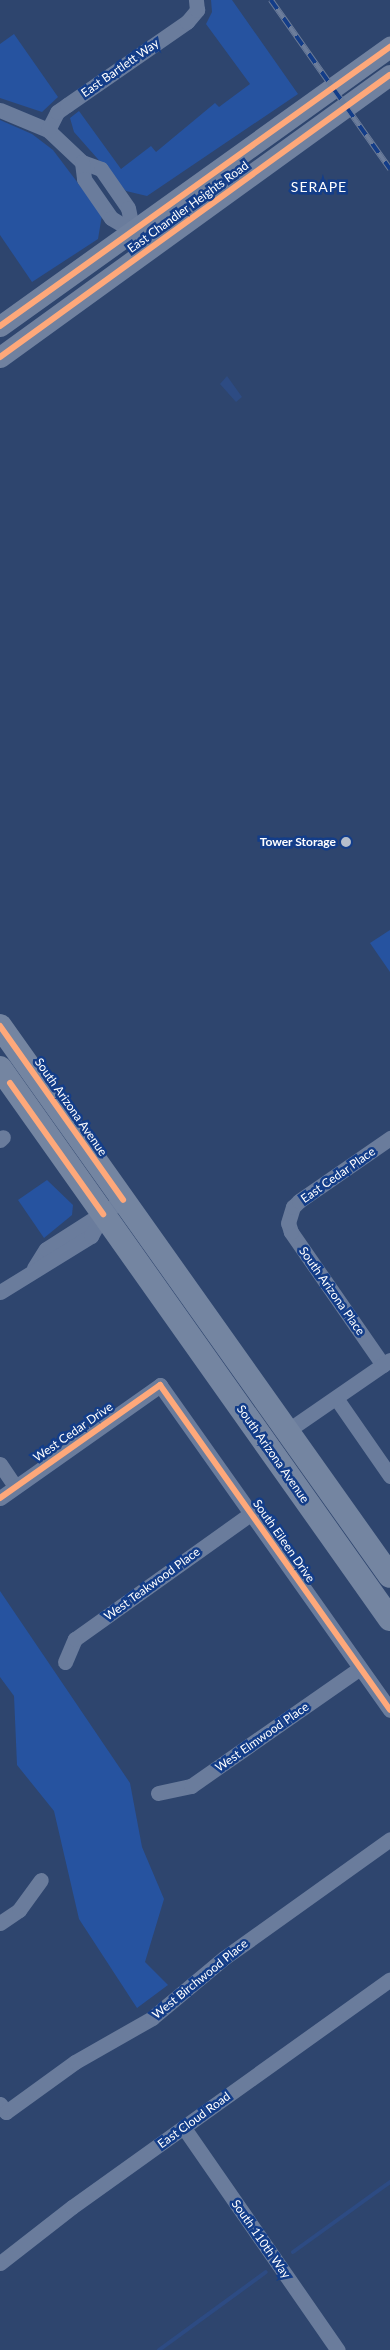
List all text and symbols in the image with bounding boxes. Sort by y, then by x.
street label: East Bartlett Way [78,36,162,100]
street label: East Chandler Heights Road [125,158,251,256]
district label: SERAPE [290,179,348,195]
place label: Tower Storage [259,835,336,849]
marker: Tower Storage [340,836,352,848]
street label: South Arizona Avenue [32,1055,110,1159]
street label: East Cedar Place [298,1144,378,1206]
street label: South Arizona Place [296,1244,368,1338]
street label: West Cedar Drive [31,1399,115,1465]
street label: South Arizona Avenue [234,1402,312,1506]
street label: South Eileen Drive [250,1497,318,1585]
street label: West Teakwood Place [101,1544,203,1624]
street label: West Elmwood Place [212,1699,312,1775]
street label: West Birchwood Place [149,1936,251,2022]
street label: East Cloud Road [155,2089,233,2151]
street label: South 110th Way [229,2197,293,2281]

